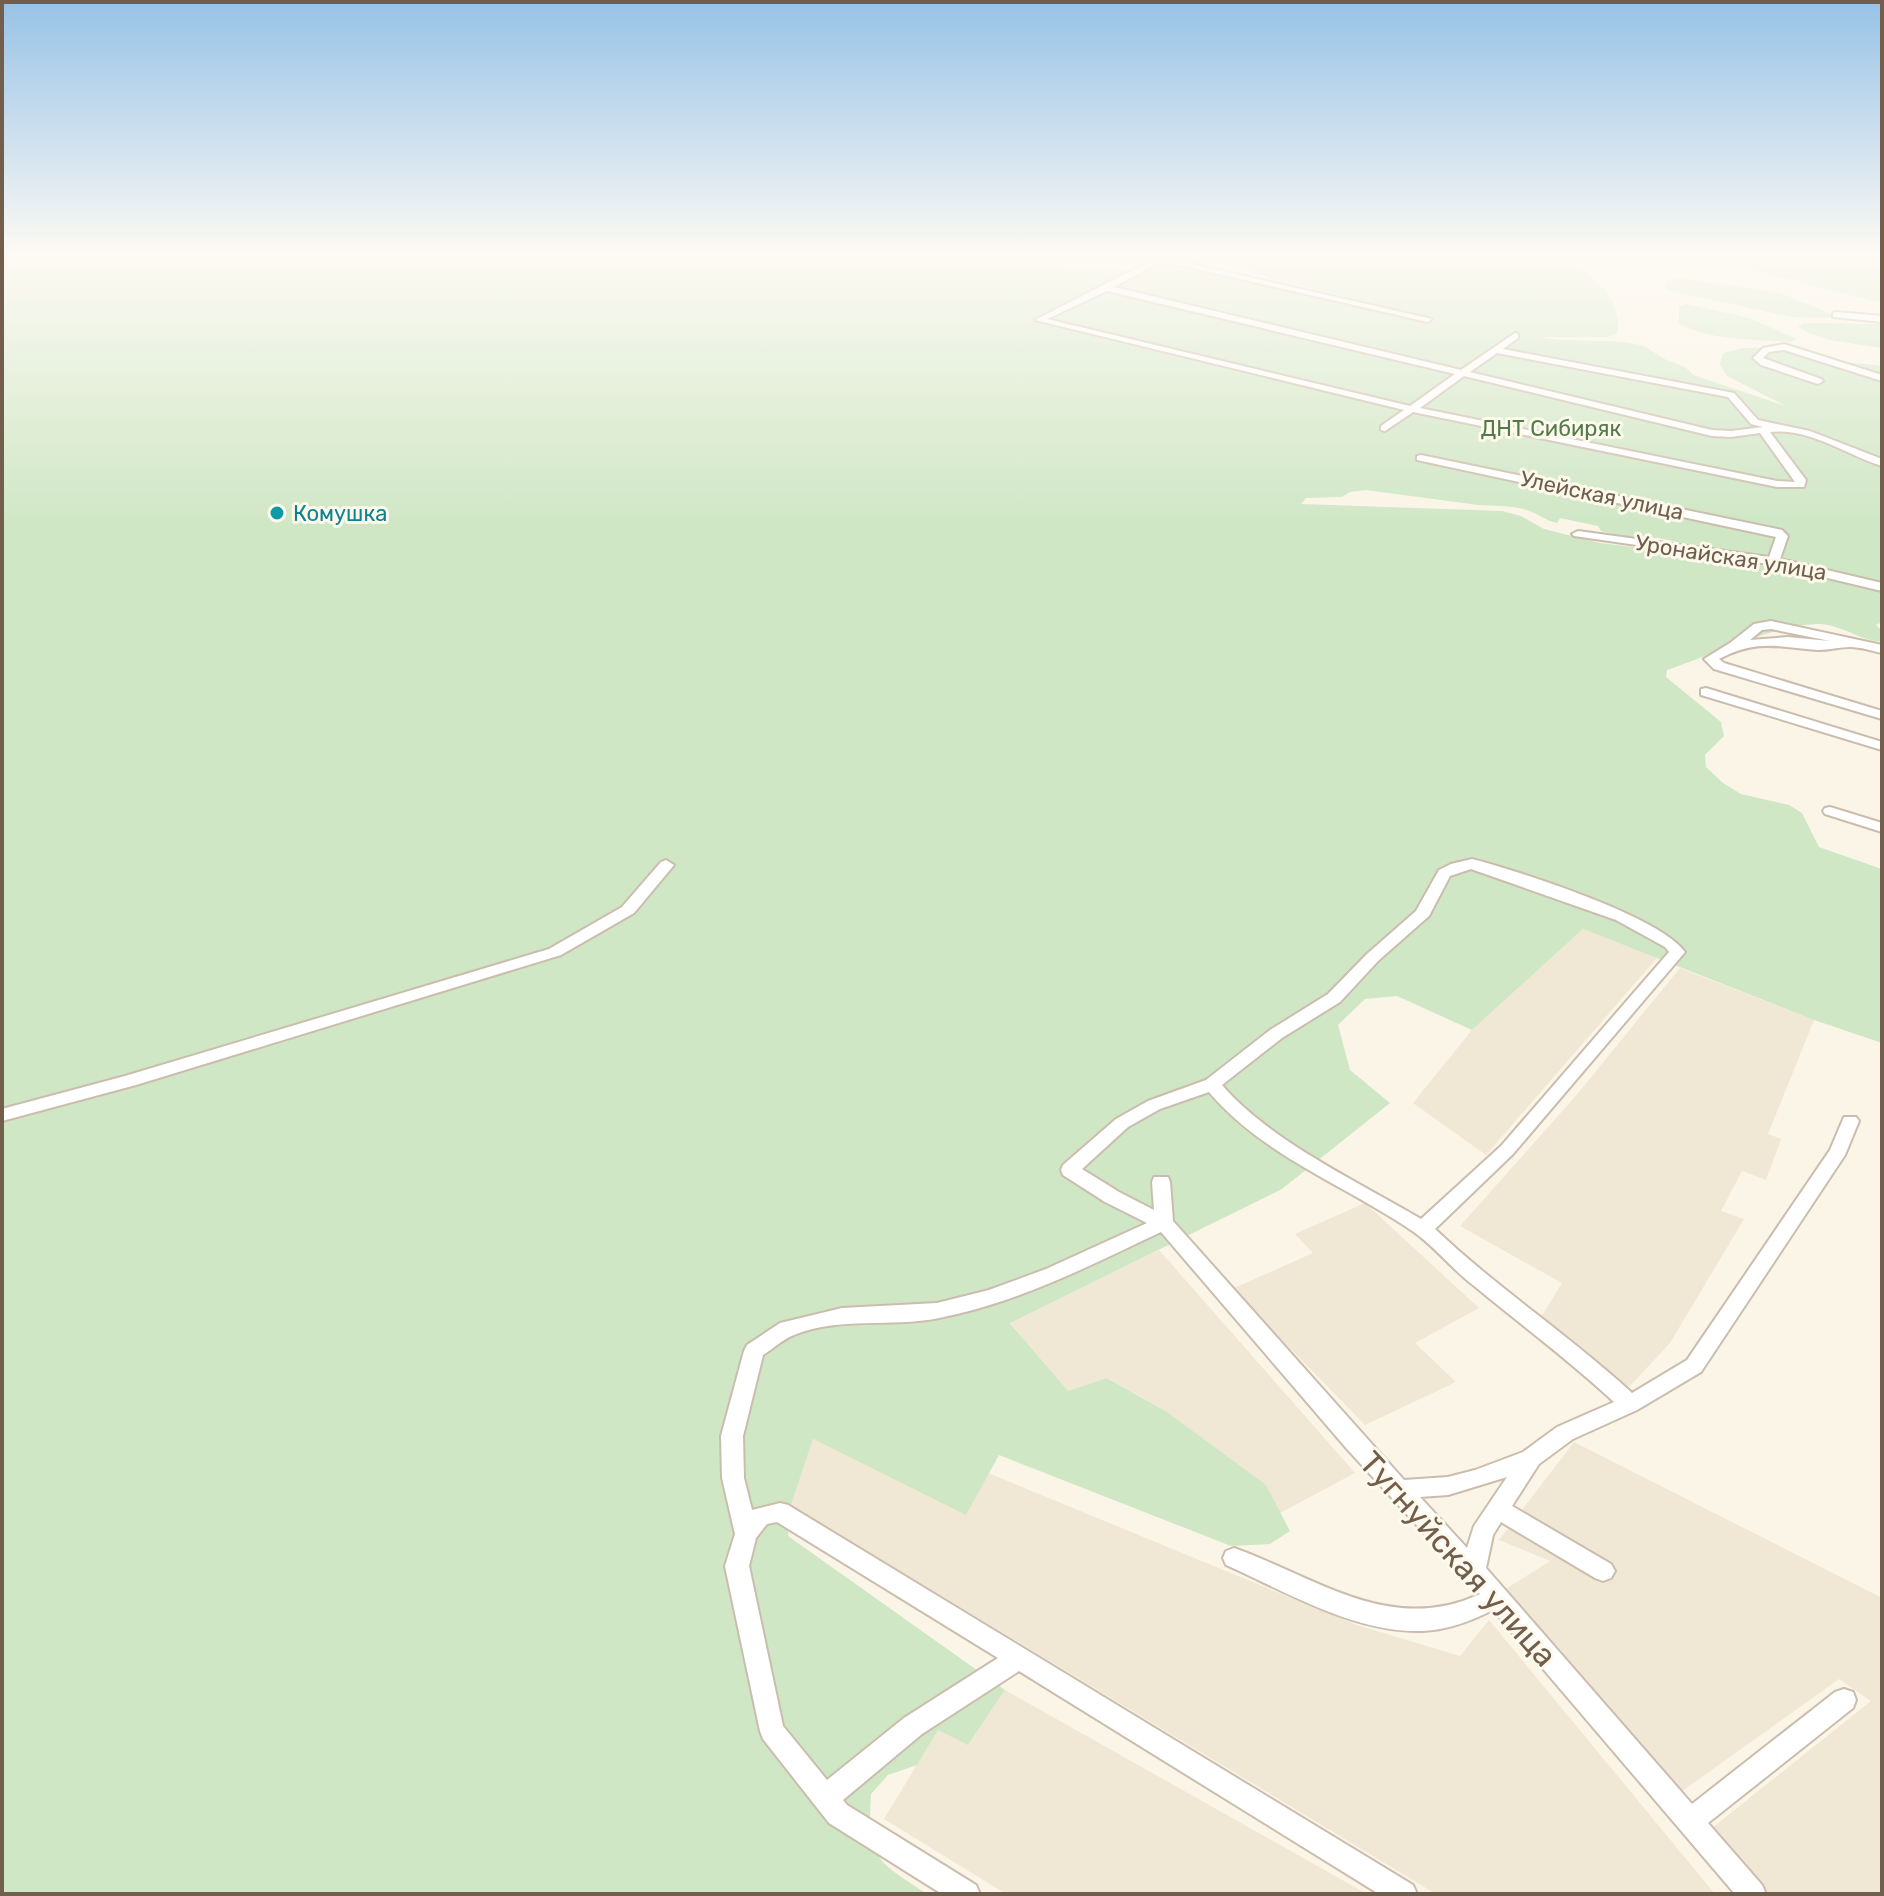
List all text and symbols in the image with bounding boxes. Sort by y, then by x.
park label: ДНТ Сибиряк [1481,415,1621,442]
street label: Улейская улица [1518,465,1686,526]
place label: Комушка [293,500,387,527]
marker: Комушка [268,504,286,522]
street label: Уронайская улица [1633,529,1829,586]
street label: Тугнуйская улица [1351,1444,1565,1674]

